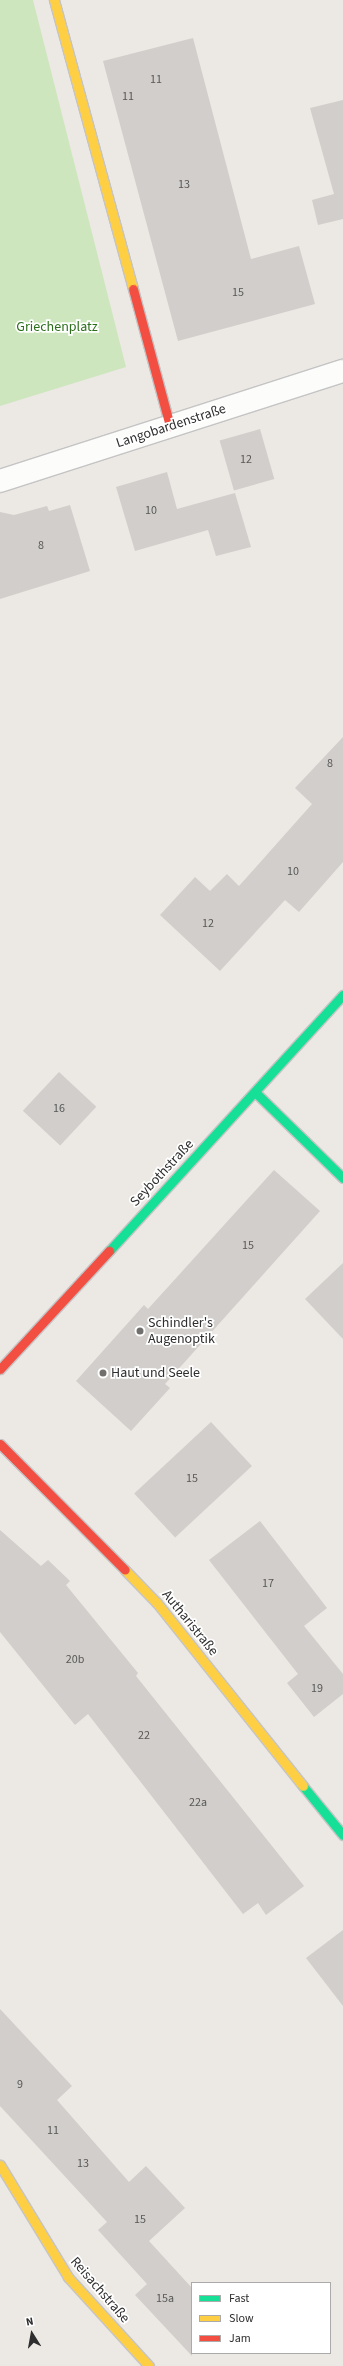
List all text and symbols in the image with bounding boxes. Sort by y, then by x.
house number: 11 [150,73,162,87]
house number: 11 [122,90,134,104]
house number: 13 [178,178,190,192]
house number: 15 [232,286,244,300]
park label: Griechenplatz [16,319,98,335]
street label: Langobardenstraße [114,400,228,452]
house number: 12 [240,453,252,467]
house number: 10 [145,504,157,518]
house number: 8 [38,539,44,553]
house number: 8 [327,757,333,771]
house number: 10 [287,865,299,879]
house number: 12 [202,917,214,931]
house number: 16 [53,1102,65,1116]
street label: Seybothstraße [127,1136,197,1210]
house number: 15 [242,1239,254,1253]
place label: Schindler's Augenoptik [148,1315,215,1348]
marker: Schindler's Augenoptik [135,1326,145,1336]
place label: Haut und Seele [111,1365,200,1381]
marker: Haut und Seele [98,1368,108,1378]
house number: 15 [186,1472,198,1486]
house number: 17 [262,1577,274,1591]
street label: Autharistraße [158,1587,222,1659]
house number: 20b [66,1653,84,1667]
house number: 19 [311,1682,323,1696]
house number: 22 [138,1729,150,1743]
house number: 22a [189,1796,207,1810]
house number: 9 [17,2078,23,2092]
house number: 11 [47,2124,59,2138]
house number: 13 [77,2157,89,2171]
house number: 15 [134,2213,146,2227]
street label: Reisachstraße [67,2254,133,2326]
legend [191,2282,331,2354]
text: Fast [229,2290,249,2307]
house number: 15a [156,2292,174,2306]
text: Slow [229,2310,254,2327]
north arrow [12,2314,52,2354]
text: N [25,2314,35,2330]
text: Jam [229,2330,251,2347]

